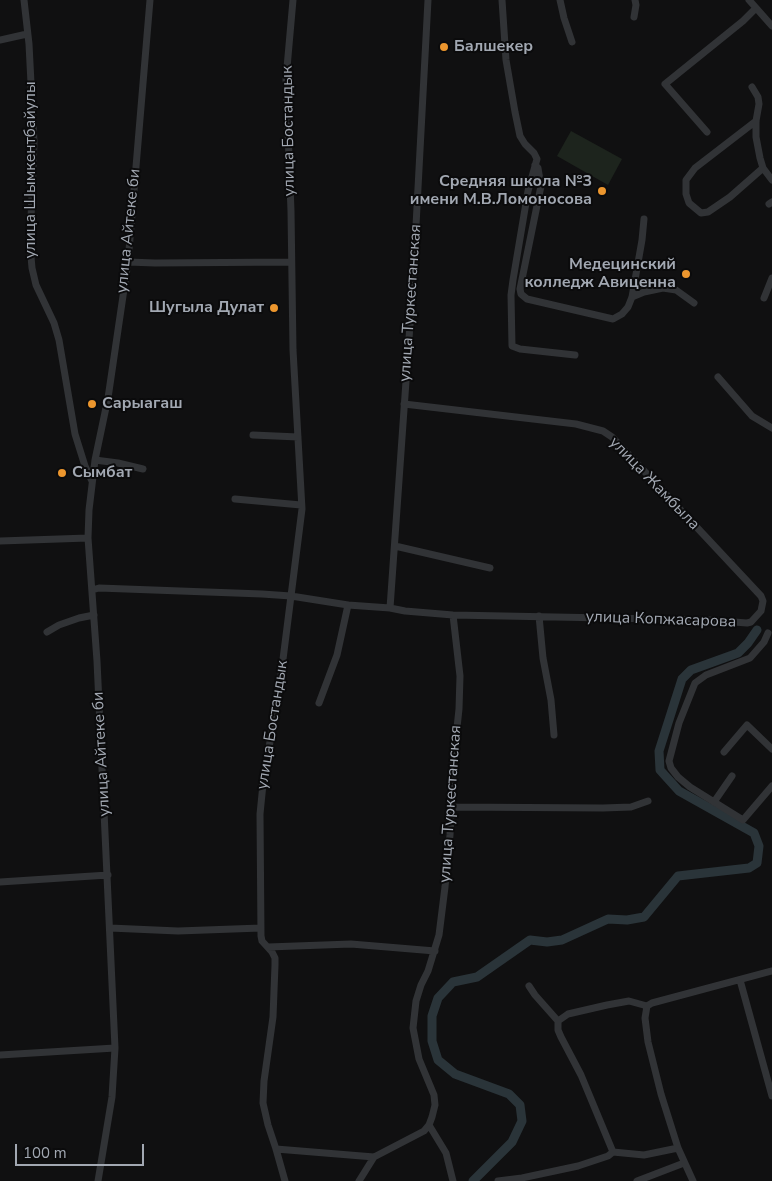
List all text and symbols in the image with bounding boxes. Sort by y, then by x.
place label: Балшекер [454,37,533,57]
marker: Балшекер [438,41,450,53]
street label: улица Бостандык [278,66,300,196]
street label: улица Шымкентбайулы [21,81,41,259]
street label: улица Айтеке би [113,168,145,294]
place label: Средняя школа №3 имени М.В.Ломоносова [410,172,592,210]
marker: Средняя школа №3 имени М.В.Ломоносова [596,185,608,197]
street label: улица Туркестанская [396,223,426,383]
place label: Медецинский колледж Авиценна [524,255,676,293]
marker: Медецинский колледж Авиценна [680,268,692,280]
place label: Шугыла Дулат [149,298,264,318]
marker: Шугыла Дулат [268,302,280,314]
place label: Сарыагаш [102,394,182,414]
marker: Сарыагаш [86,398,98,410]
street label: улица Жамбыла [605,433,703,535]
place label: Сымбат [72,463,132,483]
marker: Сымбат [56,467,68,479]
street label: улица Копжасарова [585,608,737,632]
street label: улица Бостандык [253,659,293,791]
street label: улица Айтеке би [89,691,115,817]
street label: улица Туркестанская [436,724,466,884]
scale bar [18,1134,146,1166]
text: 100 m [23,1143,67,1163]

